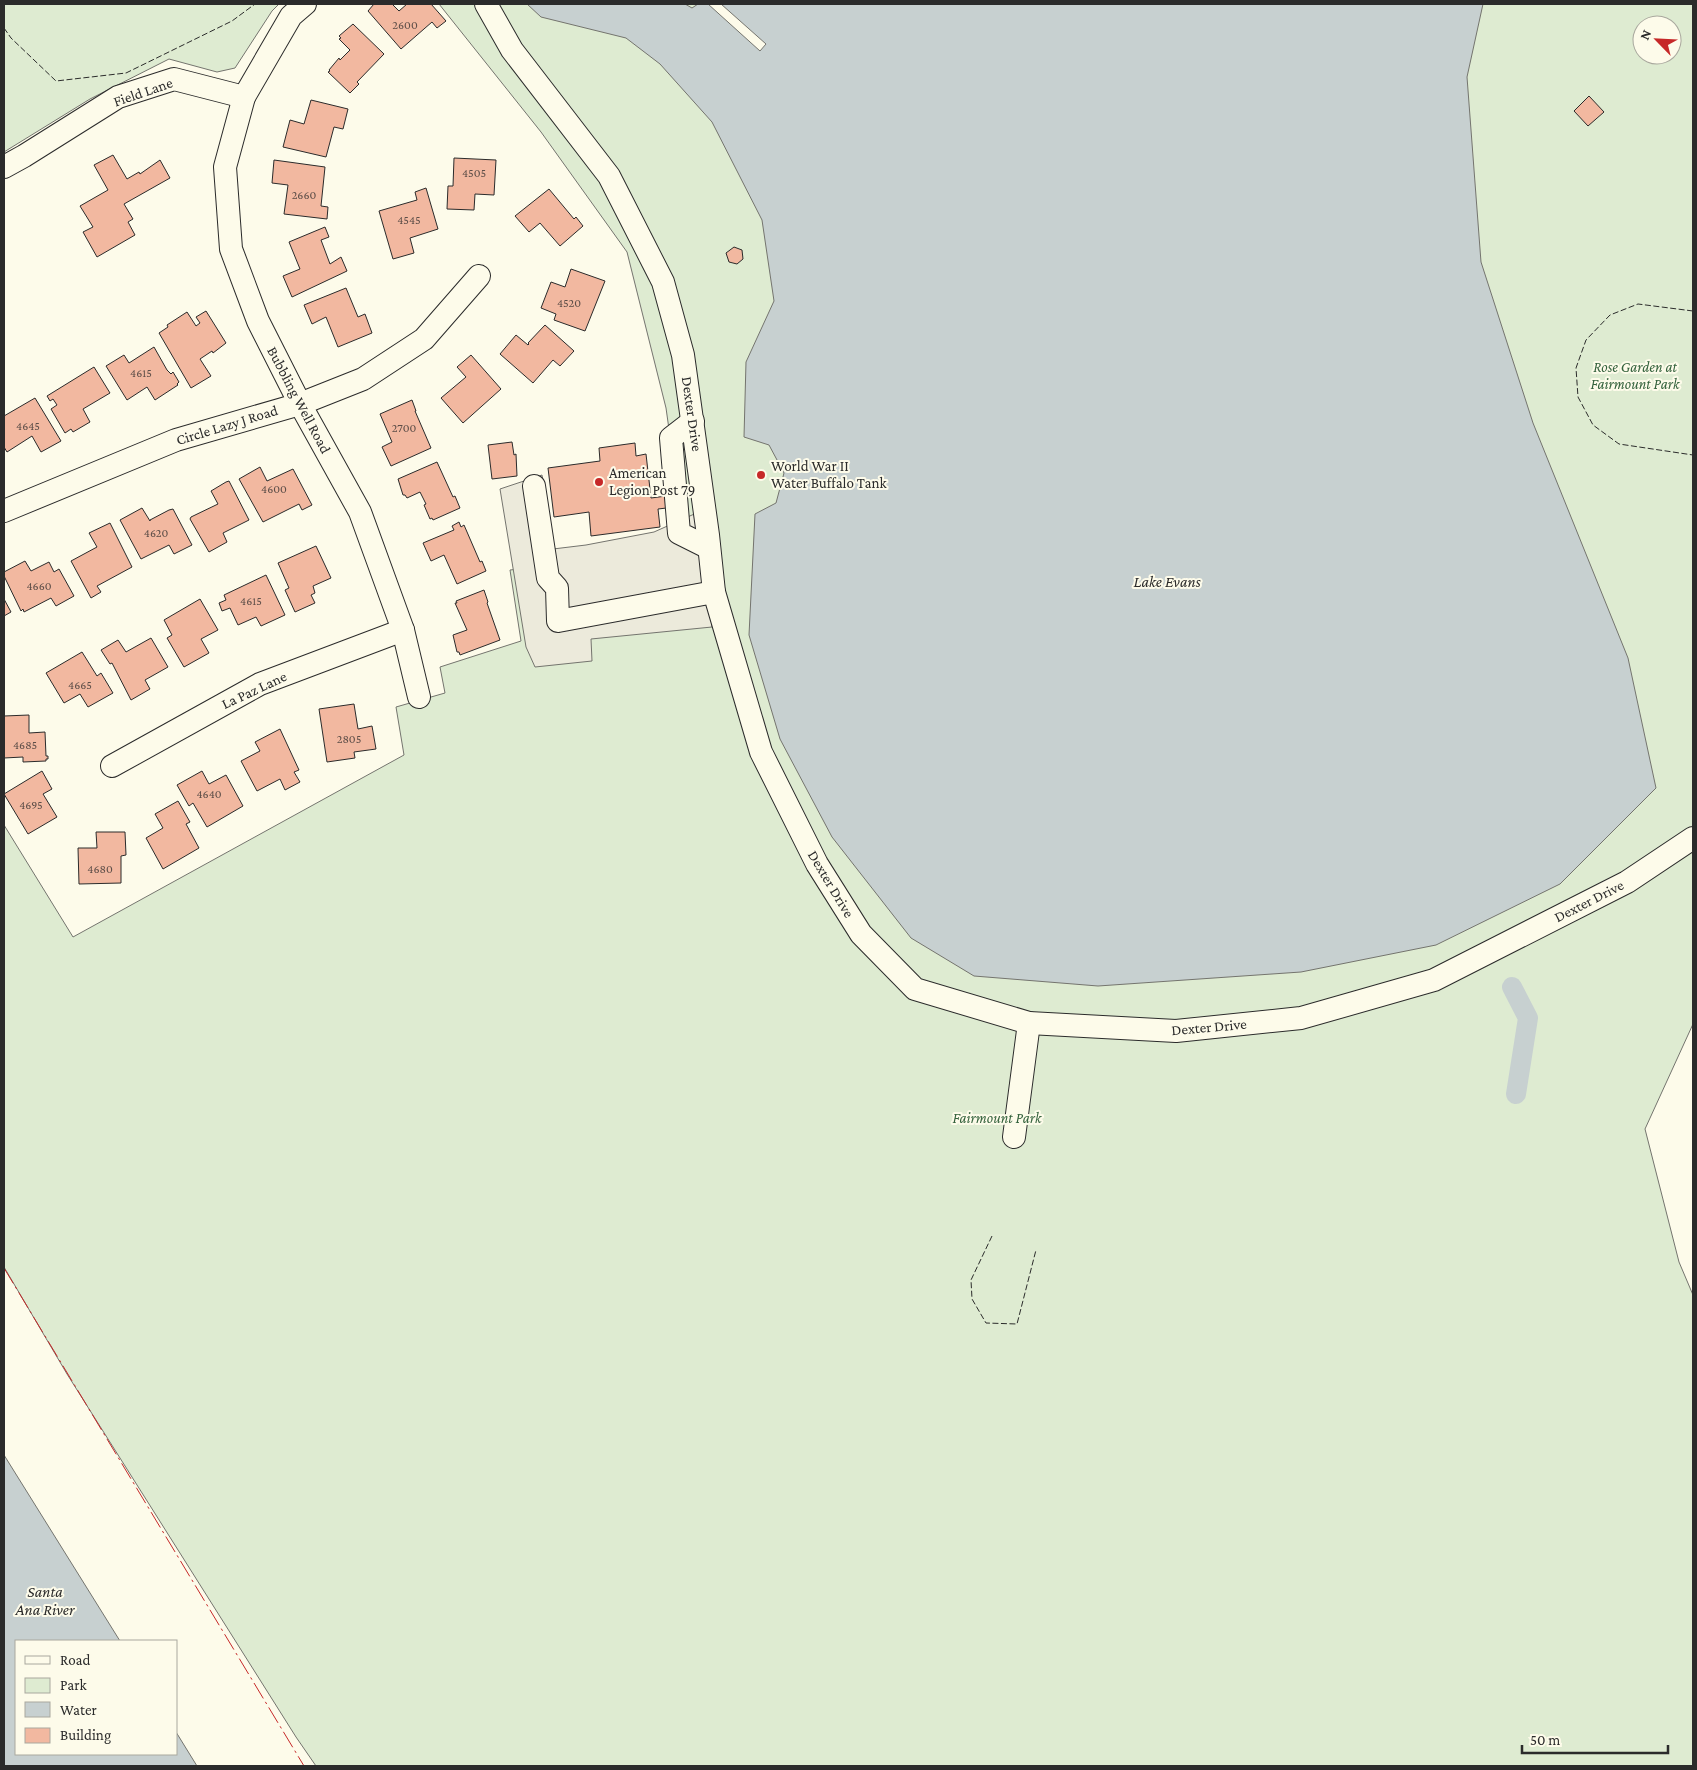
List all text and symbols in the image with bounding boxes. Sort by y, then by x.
north arrow [1632,15,1682,65]
house number: 2600 [392,18,418,32]
text: N [1636,27,1655,42]
street label: Field Lane [111,74,175,110]
house number: 4505 [462,166,486,180]
house number: 2660 [292,188,317,202]
house number: 4545 [397,213,421,227]
house number: 4520 [557,296,581,310]
street label: Bubbling Well Road [263,344,334,457]
park label: Rose Garden at Fairmount Park [1590,359,1681,392]
house number: 4615 [130,366,152,380]
street label: Dexter Drive [679,375,705,453]
street label: Circle Lazy J Road [174,402,280,449]
house number: 4645 [16,419,40,433]
house number: 2700 [392,421,416,435]
place label: World War II Water Buffalo Tank [771,458,887,491]
place label: American Legion Post 79 [609,465,695,499]
marker: World War II Water Buffalo Tank [755,469,767,481]
marker: American Legion Post 79 [593,476,605,488]
house number: 4600 [261,482,287,496]
house number: 4620 [144,526,168,540]
water label: Lake Evans [1133,573,1201,590]
house number: 4660 [26,579,52,593]
house number: 4615 [240,594,262,608]
street label: La Paz Lane [219,668,289,712]
house number: 4665 [68,678,92,692]
house number: 2805 [337,732,361,746]
house number: 4685 [13,738,37,752]
house number: 4640 [196,787,222,801]
house number: 4695 [19,798,43,812]
street label: Dexter Drive [805,848,858,921]
house number: 4680 [87,862,113,876]
street label: Dexter Drive [1552,877,1627,925]
street label: Dexter Drive [1171,1016,1248,1038]
park label: Fairmount Park [952,1110,1043,1126]
water label: Santa Ana River [15,1583,75,1618]
legend [15,1640,178,1755]
text: Road [60,1652,91,1668]
text: Park [60,1677,87,1693]
text: Water [60,1702,97,1718]
scale bar [1522,1722,1668,1754]
text: Building [60,1727,111,1744]
text: 50 m [1530,1732,1560,1748]

